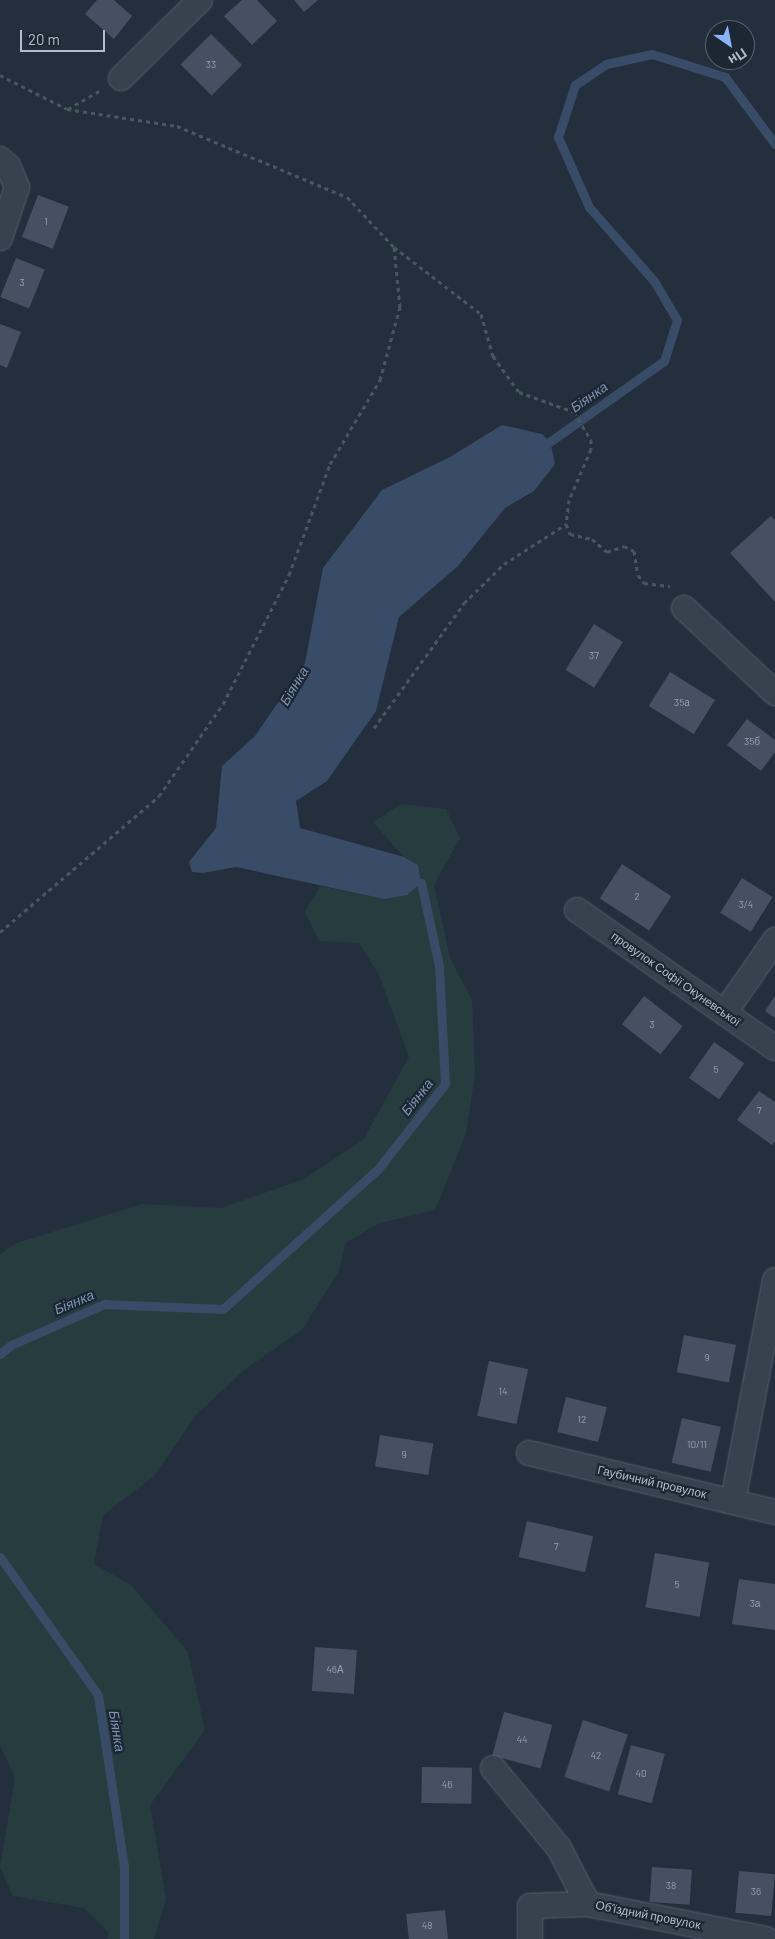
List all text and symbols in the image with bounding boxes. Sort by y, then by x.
scale bar [22,20,108,52]
north arrow [705,20,755,70]
text: 20 m [28,30,60,48]
text: Пн [725,45,750,69]
house number: 33 [206,59,216,71]
house number: 1 [44,216,48,228]
house number: 3 [19,277,25,289]
water label: Біянка [567,378,611,416]
house number: 37 [589,650,599,662]
water label: Біянка [276,664,312,708]
house number: 35а [674,697,690,709]
house number: 35б [744,736,760,748]
house number: 2 [634,891,640,903]
house number: 3/4 [739,899,753,911]
street label: провулок Софії Окуневської [609,929,743,1029]
house number: 3 [649,1019,655,1031]
house number: 5 [713,1064,719,1076]
water label: Біянка [398,1075,436,1119]
house number: 7 [757,1105,761,1117]
water label: Біянка [51,1286,97,1318]
house number: 9 [704,1352,710,1364]
house number: 14 [498,1386,508,1398]
house number: 12 [578,1414,586,1426]
house number: 10/11 [687,1439,707,1451]
house number: 9 [401,1449,407,1461]
street label: Гаубичний провулок [596,1462,708,1502]
house number: 7 [554,1541,558,1553]
house number: 5 [674,1579,680,1591]
house number: 3а [750,1598,760,1610]
house number: 46А [326,1664,344,1676]
water label: Біянка [105,1709,129,1753]
house number: 44 [516,1734,528,1746]
house number: 42 [591,1750,601,1762]
house number: 40 [635,1768,647,1780]
house number: 46 [442,1779,452,1791]
house number: 38 [666,1880,676,1892]
house number: 36 [751,1886,761,1898]
street label: Обʼїздний провулок [594,1898,702,1932]
house number: 48 [422,1920,432,1932]

